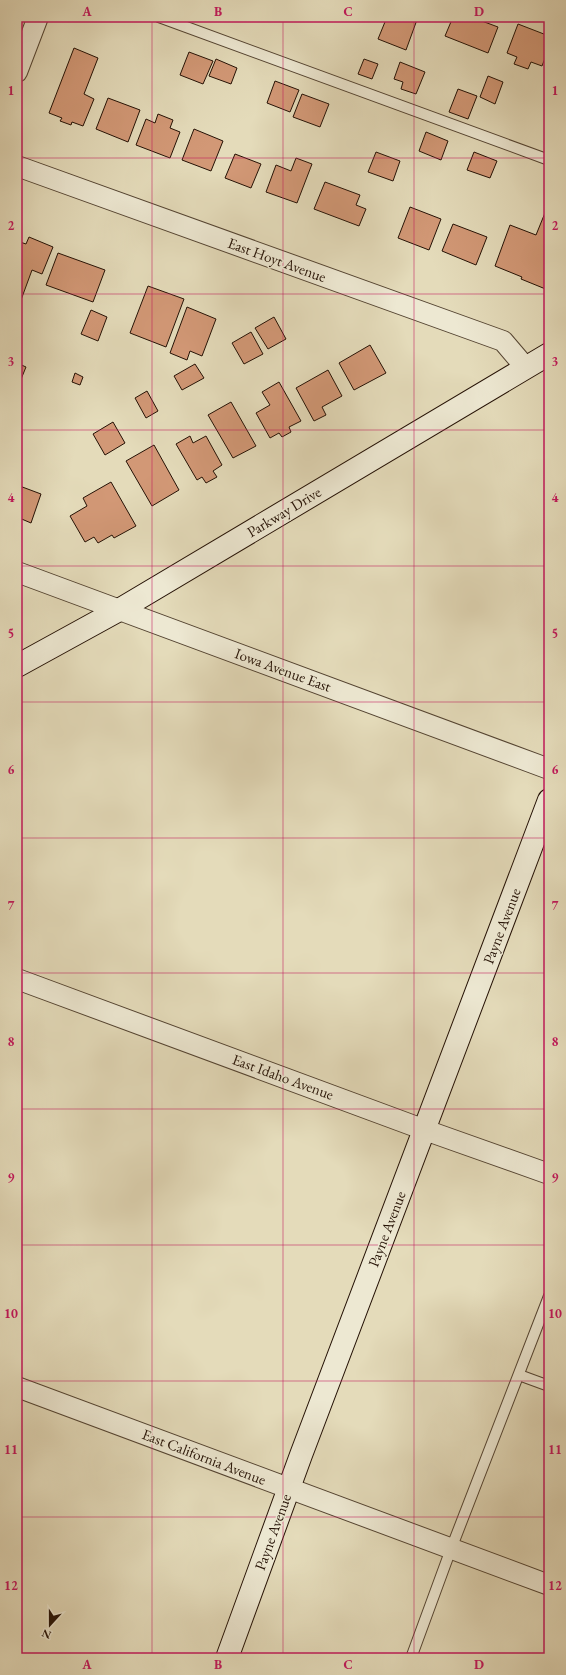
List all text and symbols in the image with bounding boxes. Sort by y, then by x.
text: A [81,3,92,20]
text: B [214,3,222,20]
text: C [343,3,353,20]
text: D [474,3,484,20]
text: 1 [8,82,15,99]
text: 1 [552,82,559,99]
text: 2 [8,217,15,234]
text: 2 [552,217,559,234]
street label: East Hoyt Avenue [225,233,329,286]
text: 3 [8,353,15,370]
text: 3 [552,353,559,370]
street label: Parkway Drive [243,482,324,541]
text: 4 [8,489,15,506]
text: 4 [552,489,559,506]
text: 5 [8,625,14,642]
text: 5 [552,625,558,642]
street label: Iowa Avenue East [232,643,334,696]
text: 6 [8,761,15,778]
text: 6 [552,761,559,778]
street label: Payne Avenue [478,885,525,966]
text: 7 [8,897,15,914]
text: 7 [552,897,559,914]
text: 8 [8,1033,15,1050]
text: 8 [552,1033,559,1050]
street label: East Idaho Avenue [230,1049,337,1104]
text: 9 [8,1169,15,1186]
text: 9 [552,1169,559,1186]
street label: Payne Avenue [363,1188,410,1269]
text: 10 [4,1305,18,1322]
text: 10 [548,1305,562,1322]
street label: East California Avenue [140,1424,269,1489]
text: 11 [4,1441,18,1458]
text: 11 [548,1441,562,1458]
street label: Payne Avenue [250,1491,295,1573]
text: 12 [4,1577,18,1594]
text: 12 [548,1577,562,1594]
north arrow [30,1605,70,1645]
text: N [40,1626,53,1642]
text: A [81,1656,92,1673]
text: B [214,1656,222,1673]
text: C [343,1656,353,1673]
text: D [474,1656,484,1673]

